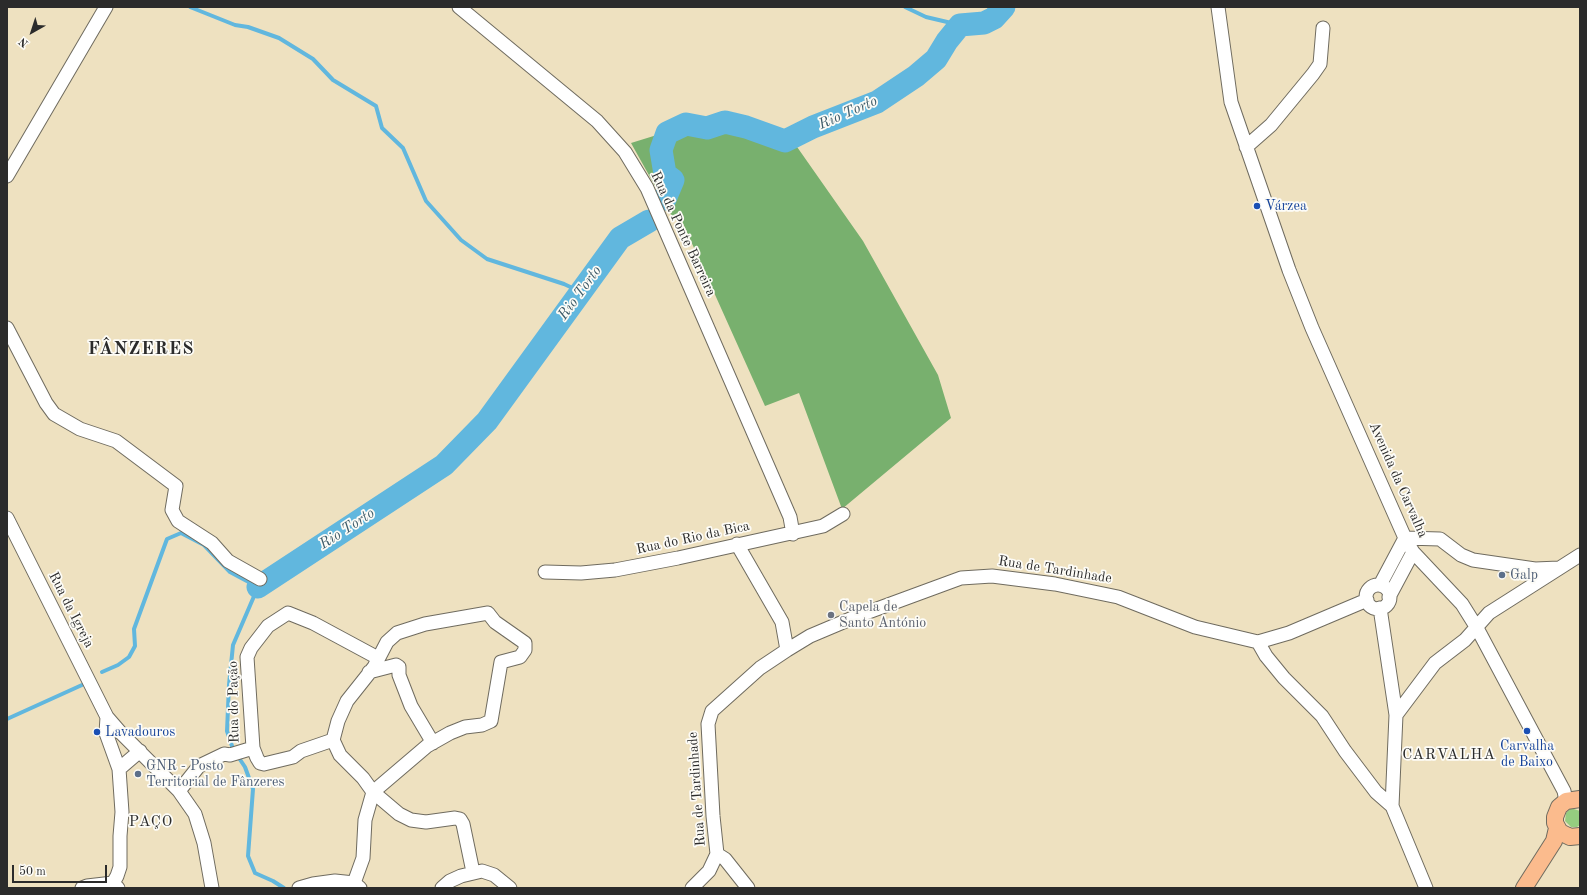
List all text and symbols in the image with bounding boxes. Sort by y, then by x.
north arrow [12,12,52,52]
text: N [17,35,31,49]
water label: Rio Torto [816,92,880,134]
street label: Rua da Ponte Barreira [647,169,719,299]
place label: Várzea [1265,198,1307,214]
marker: Várzea [1252,201,1262,211]
water label: Rio Torto [554,262,606,324]
district label: FÂNZERES [88,338,194,360]
street label: Avenida da Carvalha [1365,420,1431,540]
water label: Rio Torto [316,504,378,554]
street label: Rua do Rio da Bica [635,518,751,558]
street label: Rua de Tardinhade [997,553,1113,587]
place label: Galp [1510,567,1538,583]
street label: Rua da Igreja [45,569,97,651]
marker: Galp [1497,570,1507,580]
place label: Capela de Santo António [839,599,926,632]
marker: Capela de Santo António [826,610,836,620]
street label: Rua do Pação [225,661,243,743]
place label: Lavadouros [105,724,175,740]
marker: Carvalha de Baixo [1522,726,1532,736]
marker: Lavadouros [92,727,102,737]
street label: Rua de Tardinhade [685,731,709,847]
place label: Carvalha de Baixo [1500,738,1554,770]
district label: CARVALHA [1402,746,1496,764]
place label: GNR - Posto Territorial de Fânzeres [146,758,285,790]
marker: GNR - Posto Territorial de Fânzeres [133,769,143,779]
district label: PAÇO [129,813,173,831]
scale bar [14,857,109,883]
text: 50 m [19,866,46,878]

